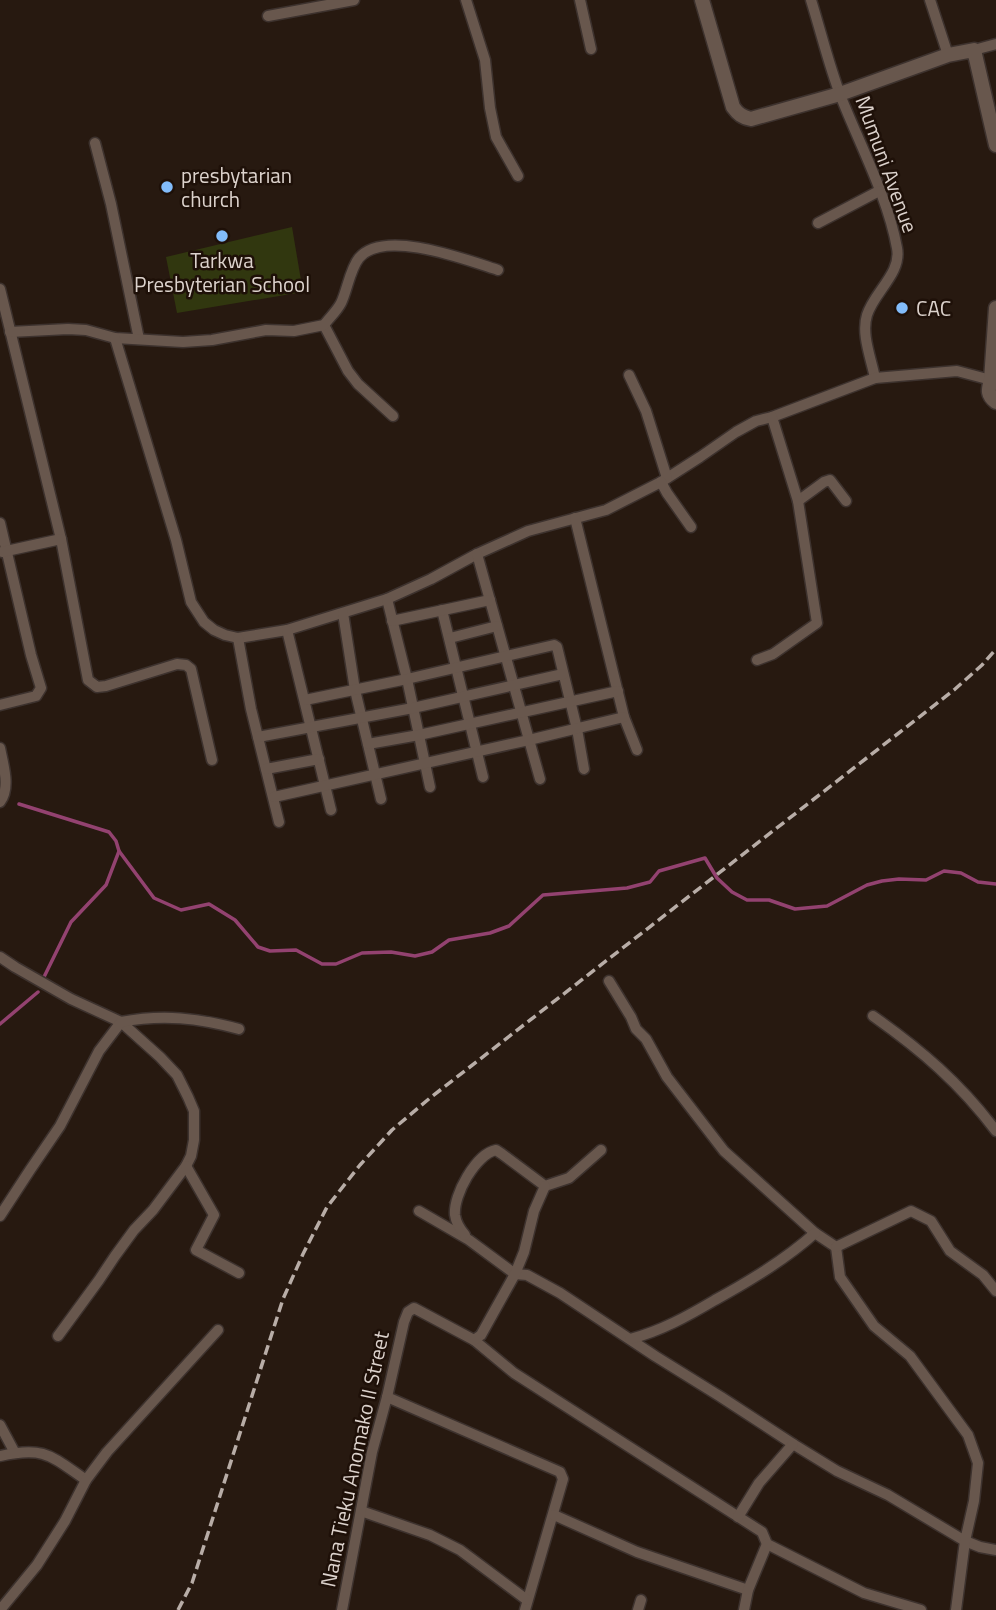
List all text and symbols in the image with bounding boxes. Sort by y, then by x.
street label: Mumuni Avenue [847,91,927,237]
place label: presbytarian church [181,159,292,215]
marker: presbytarian church [159,179,175,195]
marker: Tarkwa Presbyterian School [214,228,230,244]
place label: Tarkwa Presbyterian School [134,244,310,300]
place label: CAC [916,292,951,324]
marker: CAC [894,300,910,316]
street label: Nana Tieku Anomako II Street [311,1328,397,1590]

